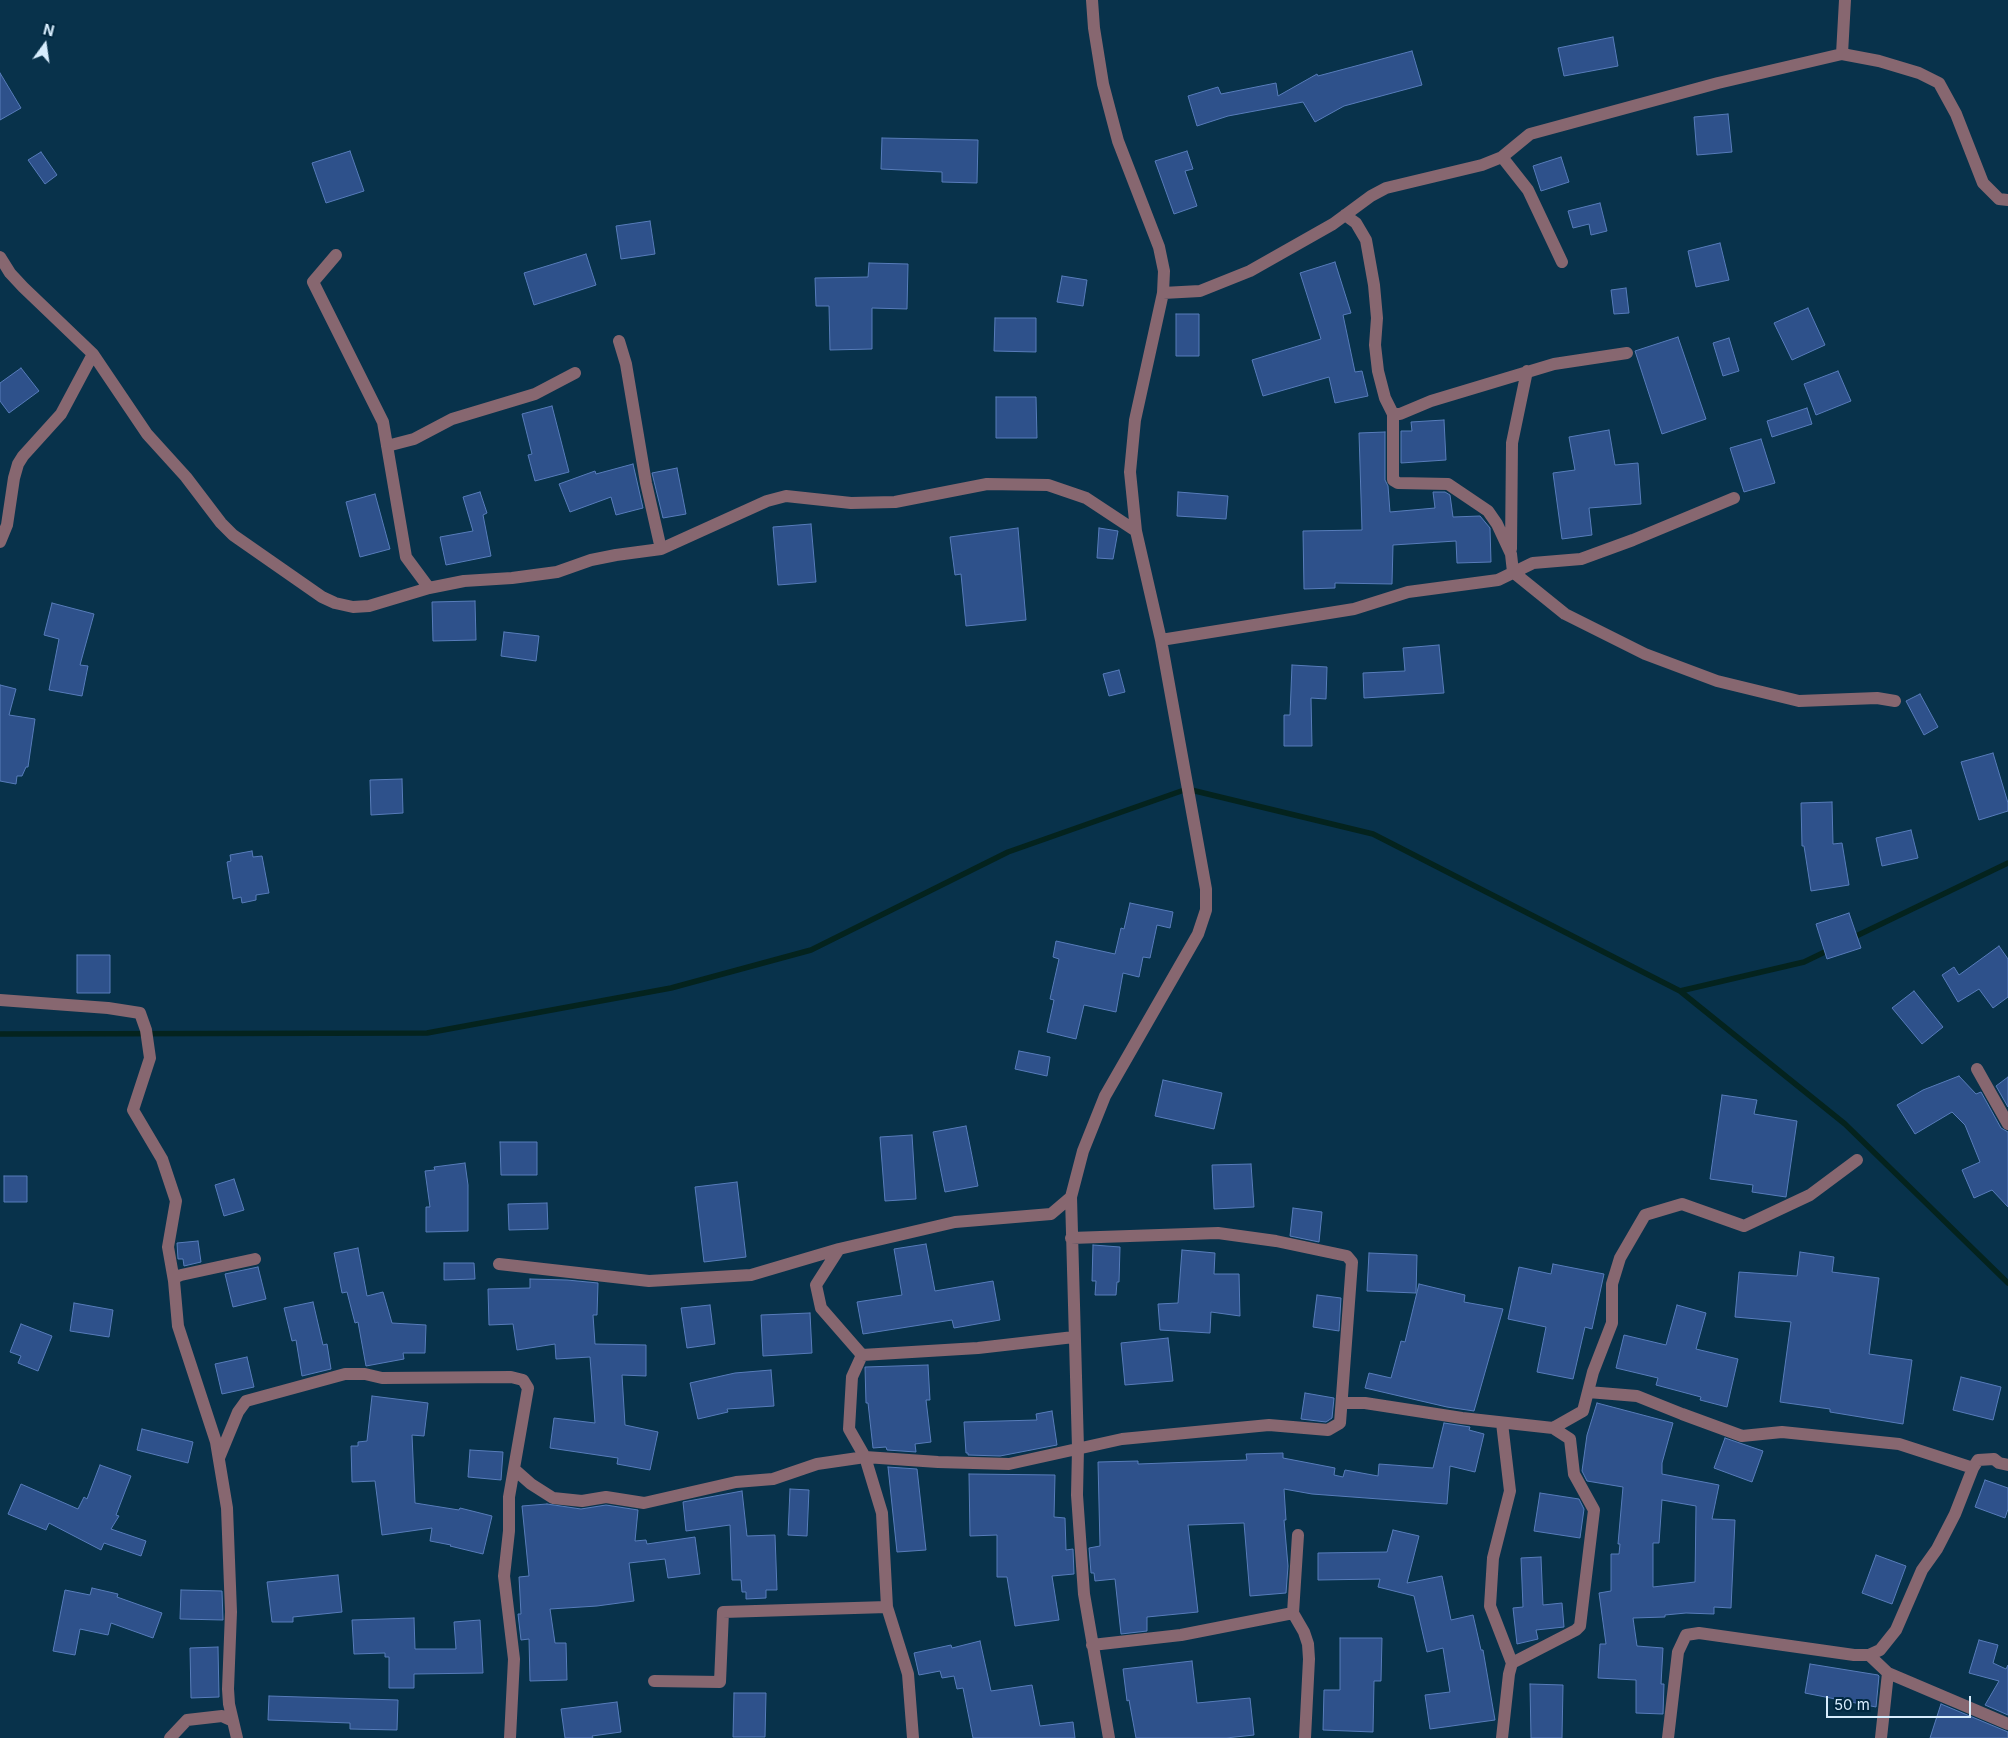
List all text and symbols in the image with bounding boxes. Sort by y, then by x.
north arrow [20,20,70,70]
text: N [42,20,56,39]
scale bar [1828,1686,1973,1718]
text: 50 m [1834,1695,1870,1714]

